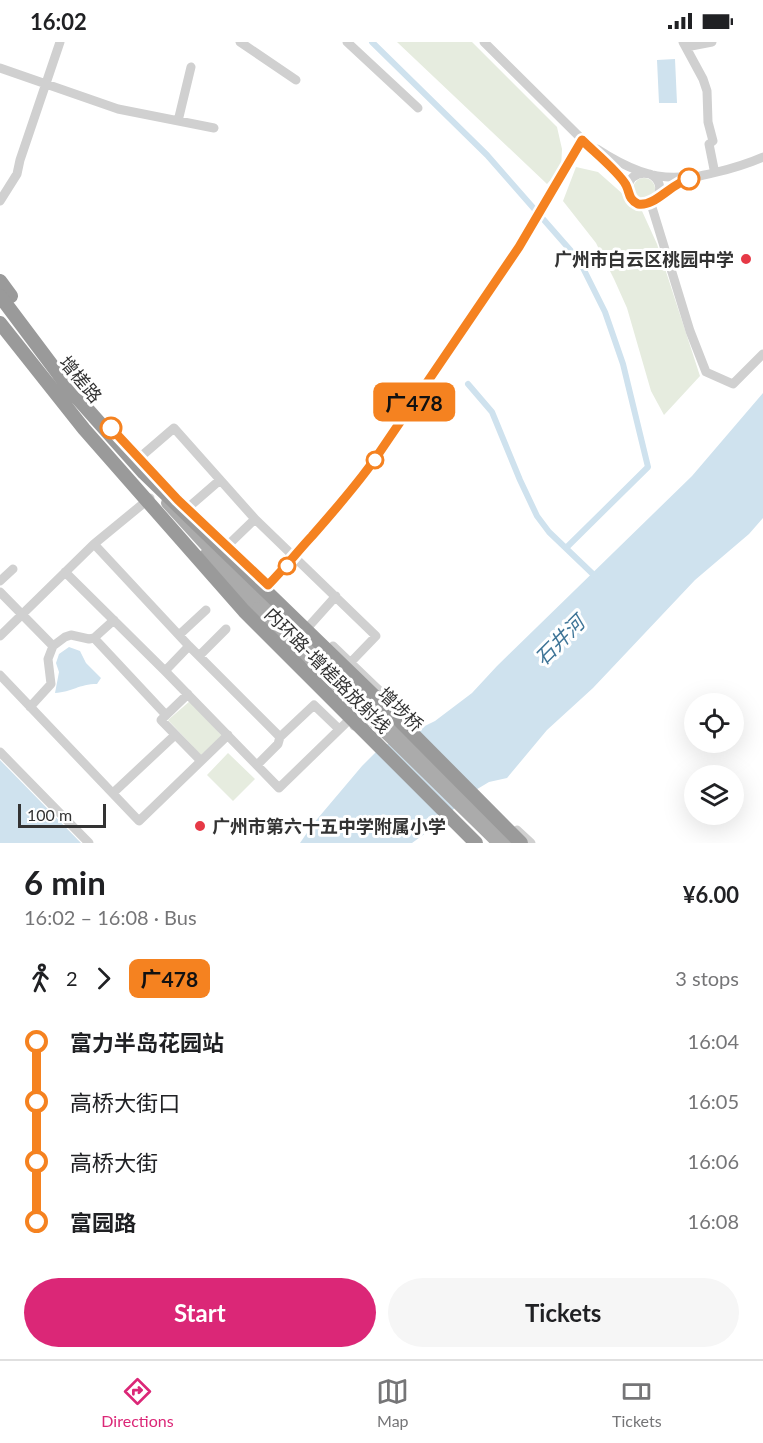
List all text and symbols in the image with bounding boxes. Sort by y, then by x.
text: 16:02 [30,8,87,35]
unlabelled marker [678,168,700,190]
place label: 广州市白云区桃园中学 [554,248,734,270]
marker: 广州市白云区桃园中学 [739,252,753,266]
street label: 增槎路 [55,351,107,407]
line badge: 广478 [372,382,456,422]
text: 广478 [385,390,443,415]
unlabelled marker [100,417,122,439]
unlabelled marker [366,451,384,469]
unlabelled marker [278,557,296,575]
street label: 内环路-增槎路放射线 [261,603,395,737]
water label: 石井河 [529,607,592,670]
street label: 增埗桥 [374,682,428,736]
map controls [684,693,744,825]
button: locate [684,693,744,753]
button: layers [684,765,744,825]
scale bar [18,801,106,828]
text: 100 m [27,805,72,824]
place label: 广州市第六十五中学附属小学 [212,815,446,837]
marker: 广州市第六十五中学附属小学 [193,819,207,833]
text: 6 min [24,862,106,902]
text: ¥6.00 [683,881,739,908]
text: 16:02 – 16:08 · Bus [24,905,197,929]
icon: walk [24,962,57,995]
icon: forward [87,962,120,995]
text: 2 [66,966,78,990]
text: 广478 [141,966,198,991]
text: 3 stops [675,966,739,990]
text: 富力半岛花园站 [70,1029,224,1056]
text: 16:04 [688,1029,739,1053]
text: 高桥大街口 [70,1089,180,1116]
text: 16:05 [688,1089,739,1113]
text: 高桥大街 [70,1149,158,1176]
text: 16:06 [688,1149,739,1173]
text: 富园路 [70,1209,136,1236]
text: 16:08 [688,1209,739,1233]
button: Start [24,1278,376,1347]
button: Tickets [388,1278,739,1347]
tab: Directions [101,1375,174,1430]
tab: Map [376,1375,409,1430]
tab: Tickets [612,1375,662,1430]

